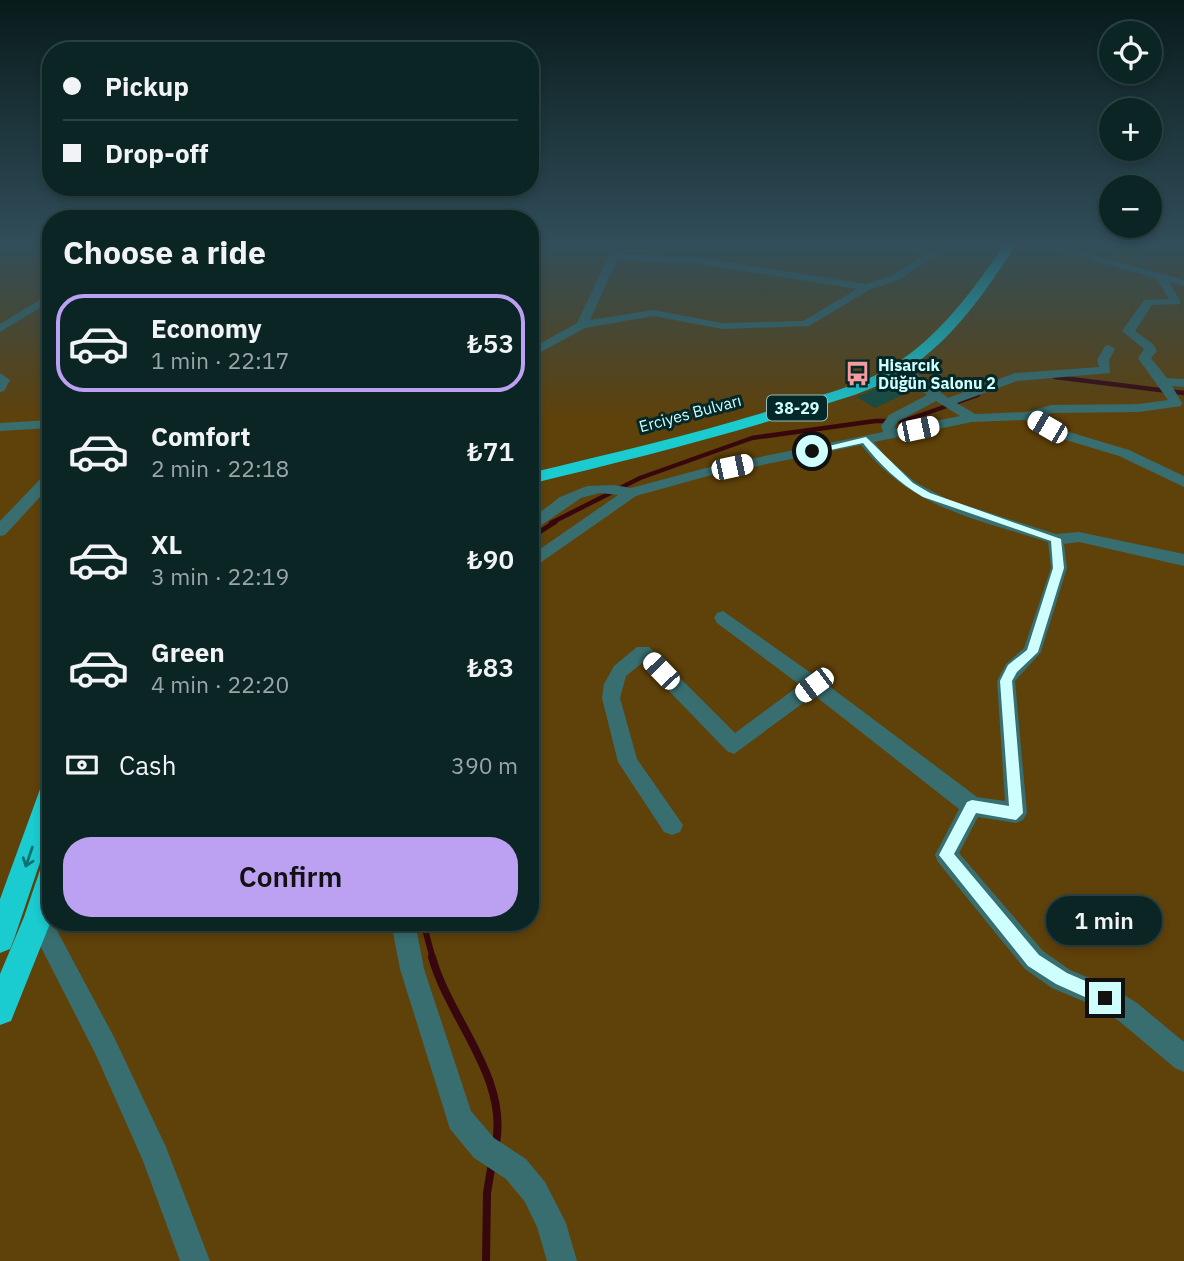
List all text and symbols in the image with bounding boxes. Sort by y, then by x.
map controls [1099,21,1162,238]
button: locate [1099,21,1162,84]
text: Pickup [105,69,189,103]
button: + [1099,98,1162,161]
text: Drop-off [105,136,208,170]
button: − [1099,175,1162,238]
text: Choose a ride [63,231,266,273]
text: Economy [151,311,262,345]
icon: car [67,312,130,375]
text: ₺53 [467,326,514,360]
text: 1 min · 22:17 [151,345,289,375]
place label: Hisarcık Düğün Salonu 2 [878,355,996,393]
bus stop icon: Hisarcık Düğün Salonu 2 [844,360,872,388]
street label: Erciyes Bulvarı [637,390,743,436]
road number: 38-29 [767,396,827,420]
car [1024,407,1071,447]
car [896,414,941,444]
text: Comfort [151,419,250,453]
icon: car [67,420,130,483]
text: ₺71 [467,434,514,468]
route start [796,435,828,467]
car [710,452,755,482]
text: 2 min · 22:18 [151,453,289,483]
text: XL [151,527,182,561]
icon: car [67,528,130,591]
text: ₺90 [467,542,514,576]
text: 3 min · 22:19 [151,561,289,591]
text: Green [151,635,225,669]
icon: car [67,636,130,699]
car [639,649,684,693]
text: ₺83 [467,650,514,684]
car [791,664,838,706]
text: 4 min · 22:20 [151,669,289,699]
icon: cash [63,746,101,784]
text: Cash [119,748,176,782]
text: 390 m [451,750,518,780]
button: Confirm [63,837,518,917]
one-way arrow [22,846,35,868]
callout: 1 min [1047,897,1163,946]
text: 1 min [1074,905,1134,935]
route end [1089,982,1121,1014]

